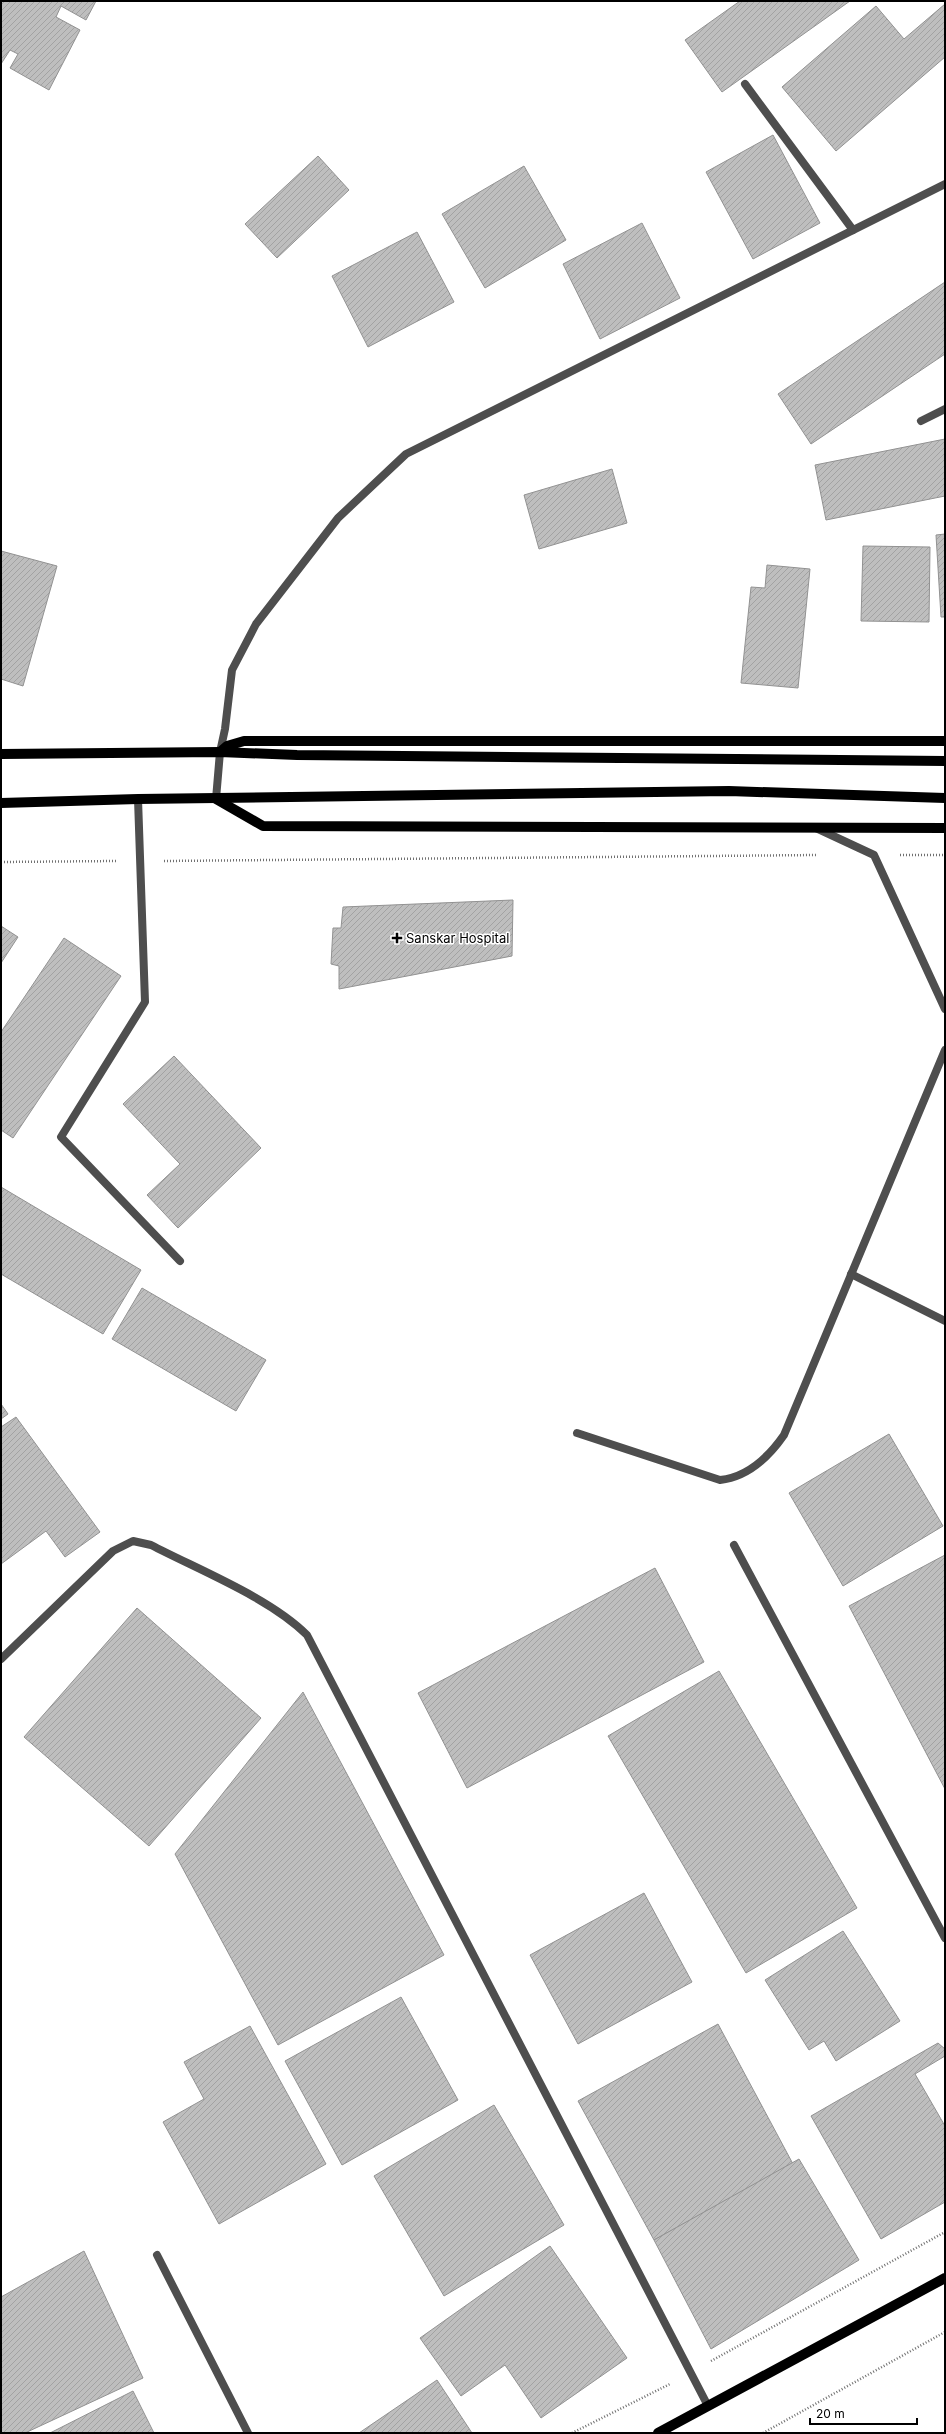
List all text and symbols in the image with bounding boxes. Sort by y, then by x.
place label: Sanskar Hospital [406,930,509,946]
marker: Sanskar Hospital [391,932,403,944]
scale bar [810,2400,917,2426]
text: 20 m [816,2406,845,2421]

